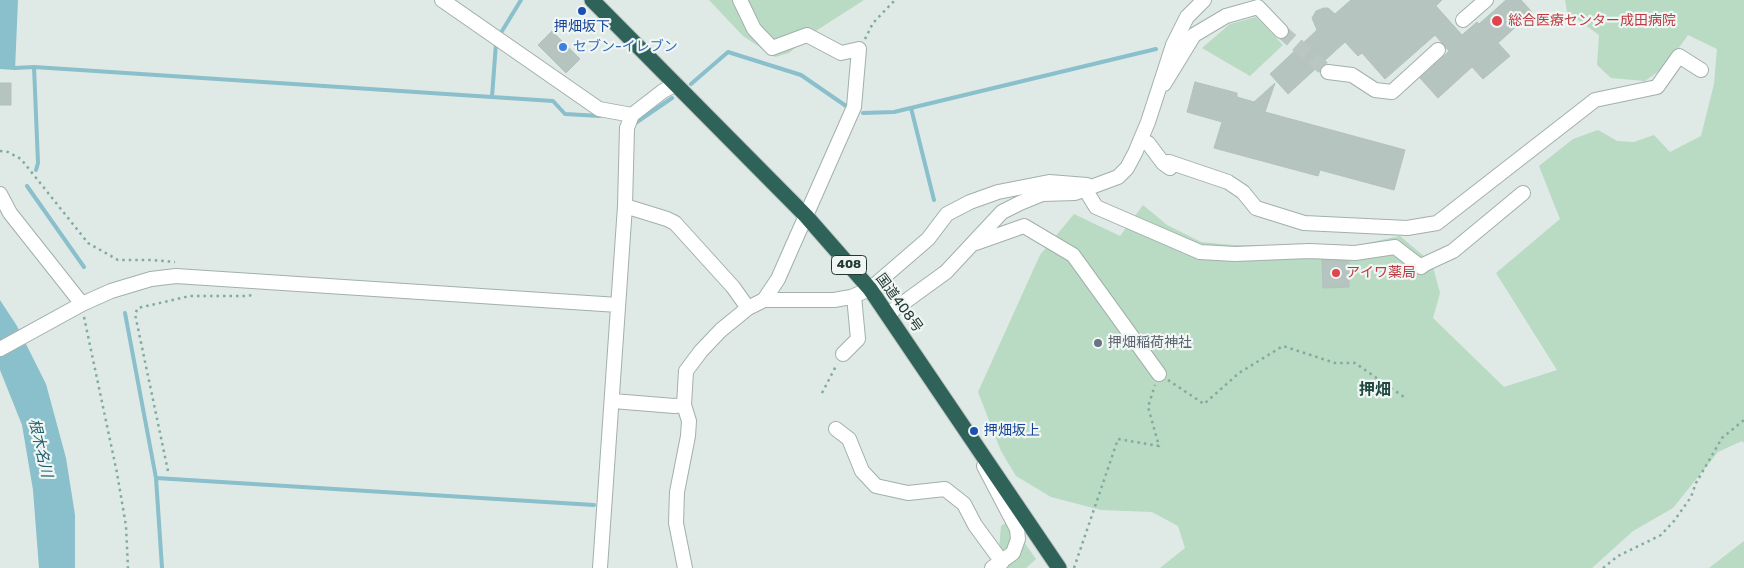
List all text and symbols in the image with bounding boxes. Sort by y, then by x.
marker: 押畑坂下 [576,5,588,17]
place label: 総合医療センター成田病院 [1508,13,1676,29]
marker: 総合医療センター成田病院 [1490,14,1504,28]
place label: 押畑坂下 [554,19,610,35]
place label: セブン-イレブン [573,39,678,55]
marker: セブン-イレブン [557,41,569,53]
road number: 408 [832,256,866,274]
place label: アイワ薬局 [1346,265,1416,281]
marker: アイワ薬局 [1330,267,1342,279]
street label: 国道408号 [872,270,926,336]
place label: 押畑稲荷神社 [1108,335,1192,351]
marker: 押畑稲荷神社 [1092,337,1104,349]
district label: 押畑 [1359,380,1391,400]
water label: 根木名川 [24,417,56,479]
place label: 押畑坂上 [984,423,1040,439]
marker: 押畑坂上 [968,425,980,437]

